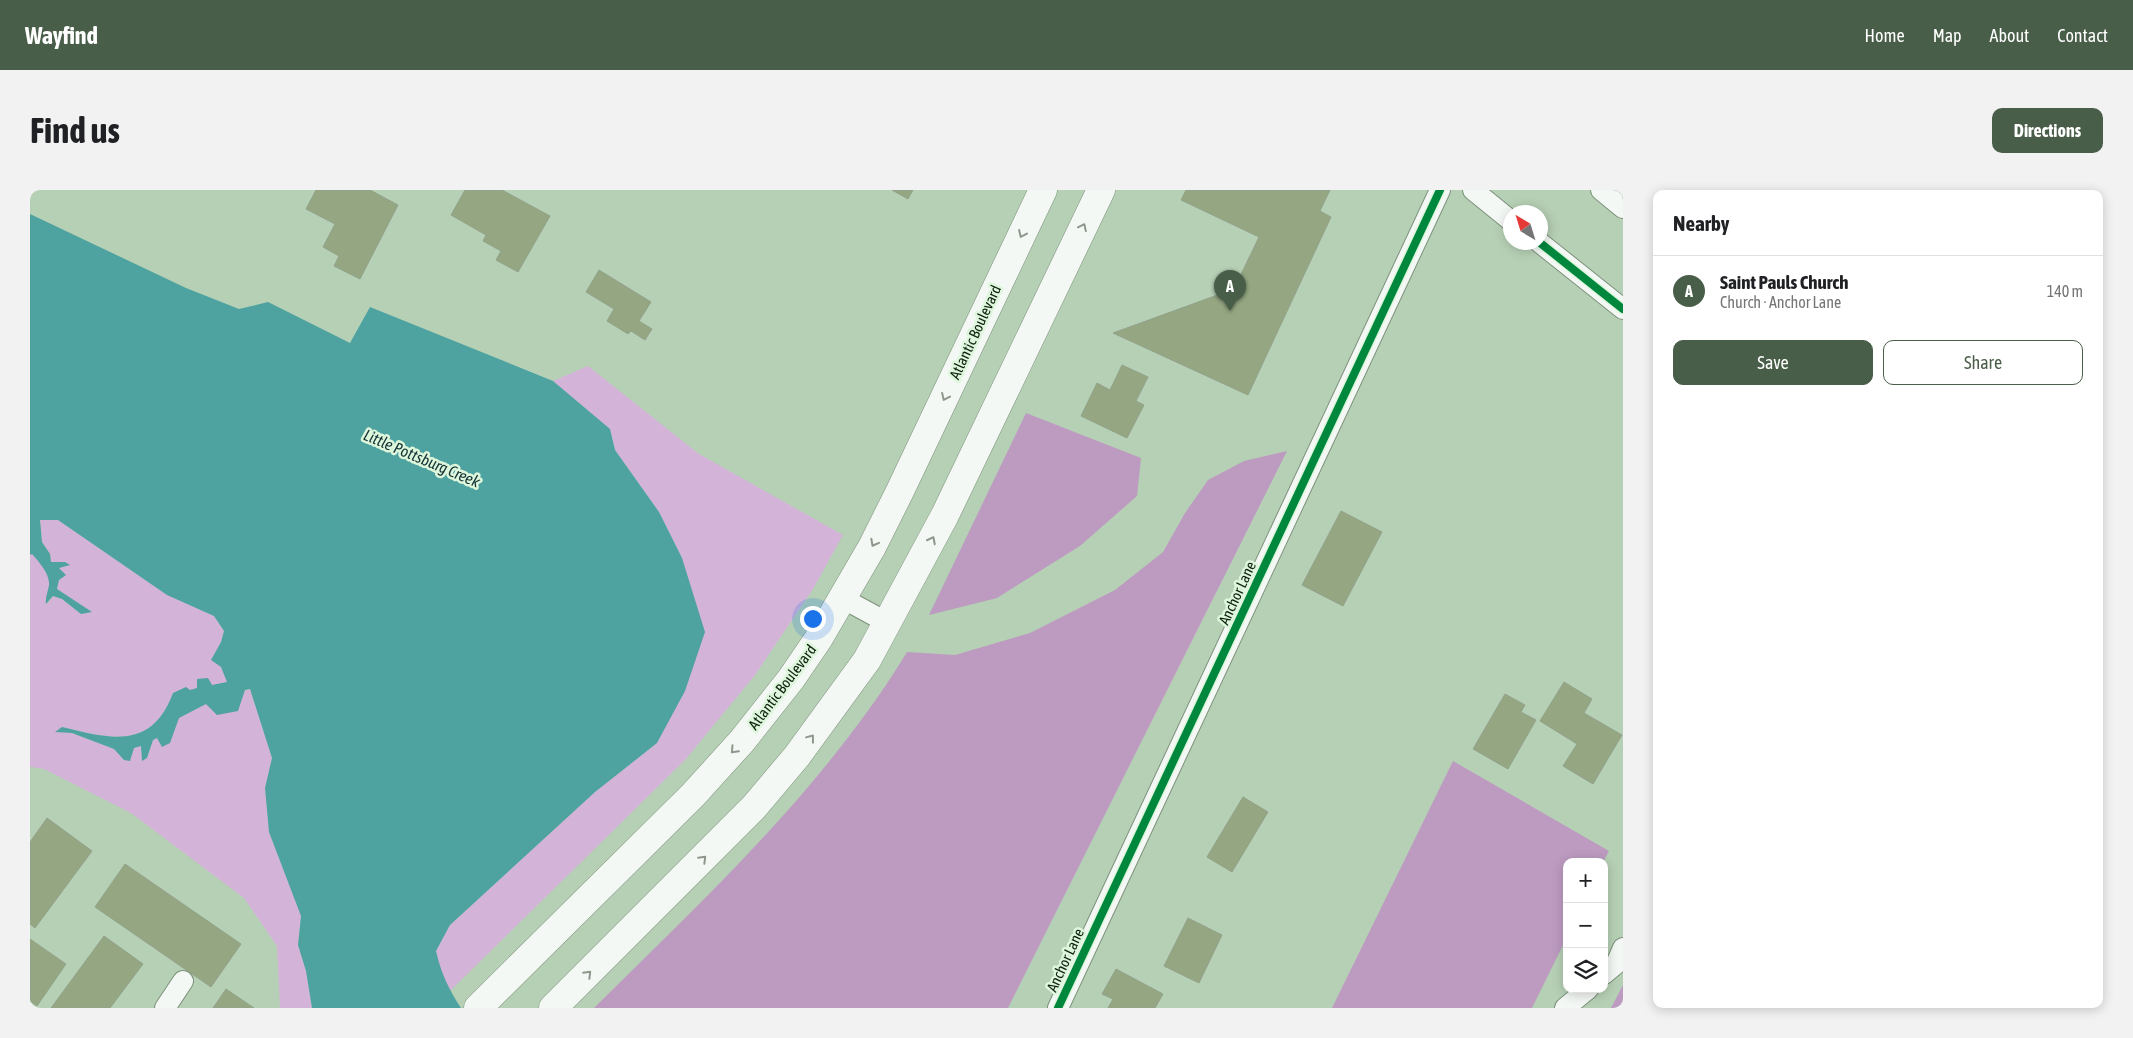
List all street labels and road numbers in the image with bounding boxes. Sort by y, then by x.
street label: Atlantic Boulevard [946,282,1004,382]
street label: Anchor Lane [1215,558,1259,627]
street label: Atlantic Boulevard [745,641,819,733]
street label: Anchor Lane [1043,925,1087,994]

